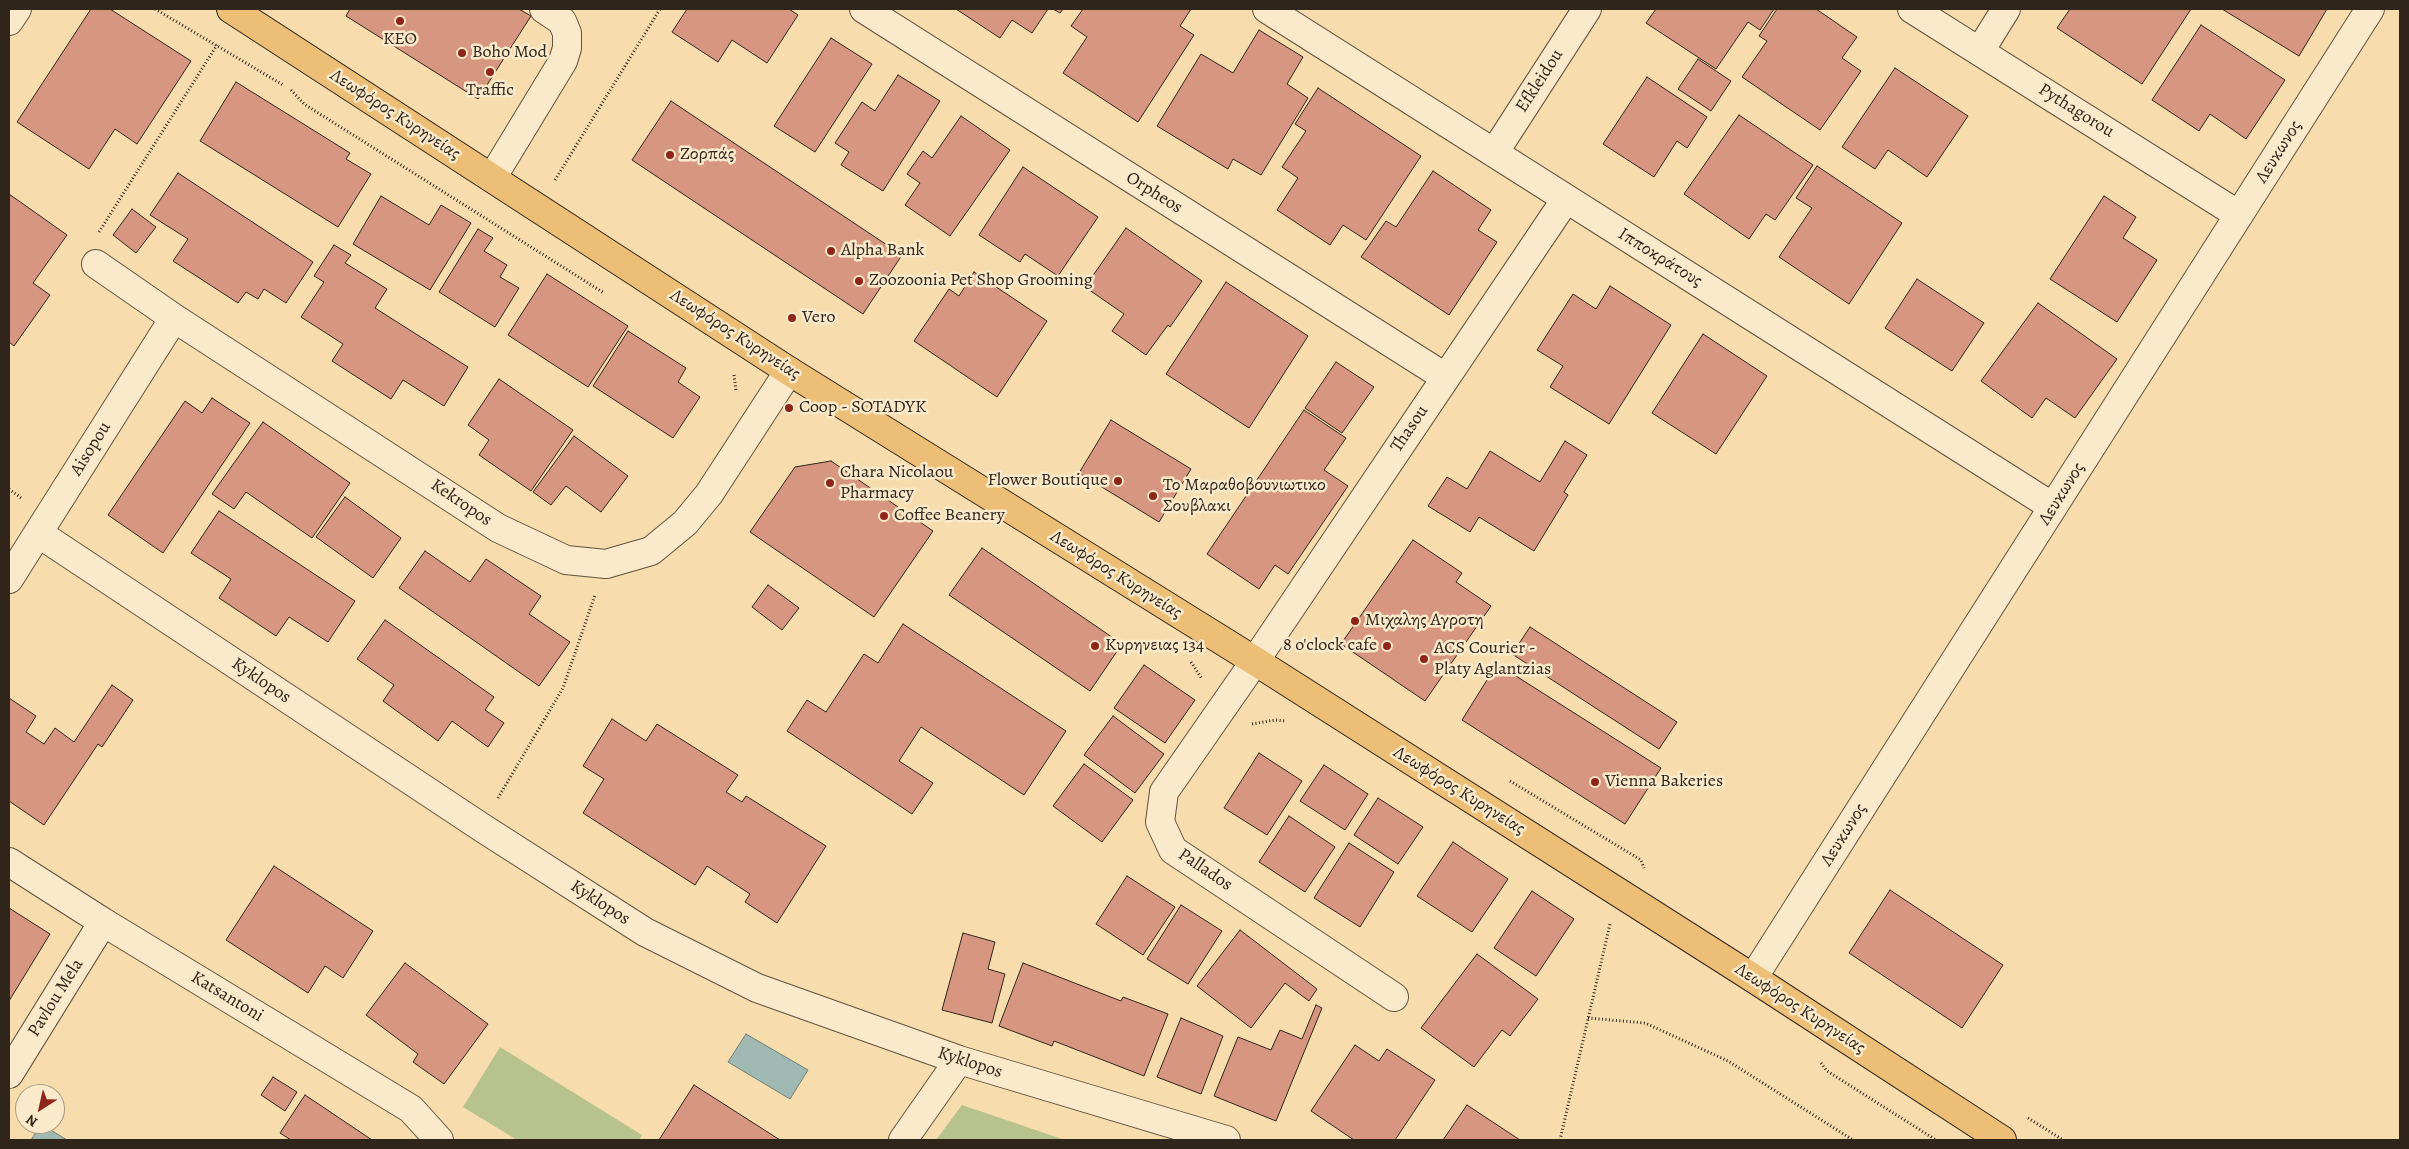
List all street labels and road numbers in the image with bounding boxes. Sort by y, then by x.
street label: Efkleidou [1512,45,1568,117]
street label: Λεωφόρος Κυρηνείας [326,65,464,165]
street label: Pythagorou [2034,79,2118,143]
street label: Λευκωνος [2251,117,2307,187]
street label: Orpheos [1122,167,1186,219]
street label: Ιπποκράτους [1614,224,1706,292]
street label: Λεωφόρος Κυρηνείας [666,285,804,385]
street label: Thasou [1386,401,1434,457]
street label: Aisopou [66,418,116,480]
street label: Λευκωνος [2034,459,2090,529]
street label: Kekropos [426,475,496,531]
street label: Λεωφόρος Κυρηνείας [1046,526,1186,624]
street label: Kyklopos [227,653,295,709]
street label: Λεωφόρος Κυρηνείας [1389,742,1529,840]
street label: Λευκωνος [1816,800,1872,870]
street label: Pallados [1174,844,1236,896]
street label: Kyklopos [566,876,634,930]
street label: Pavlou Mela [24,955,88,1041]
street label: Λεωφόρος Κυρηνείας [1731,959,1869,1059]
street label: Katsantoni [187,967,267,1027]
street label: Kyklopos [935,1042,1005,1084]

